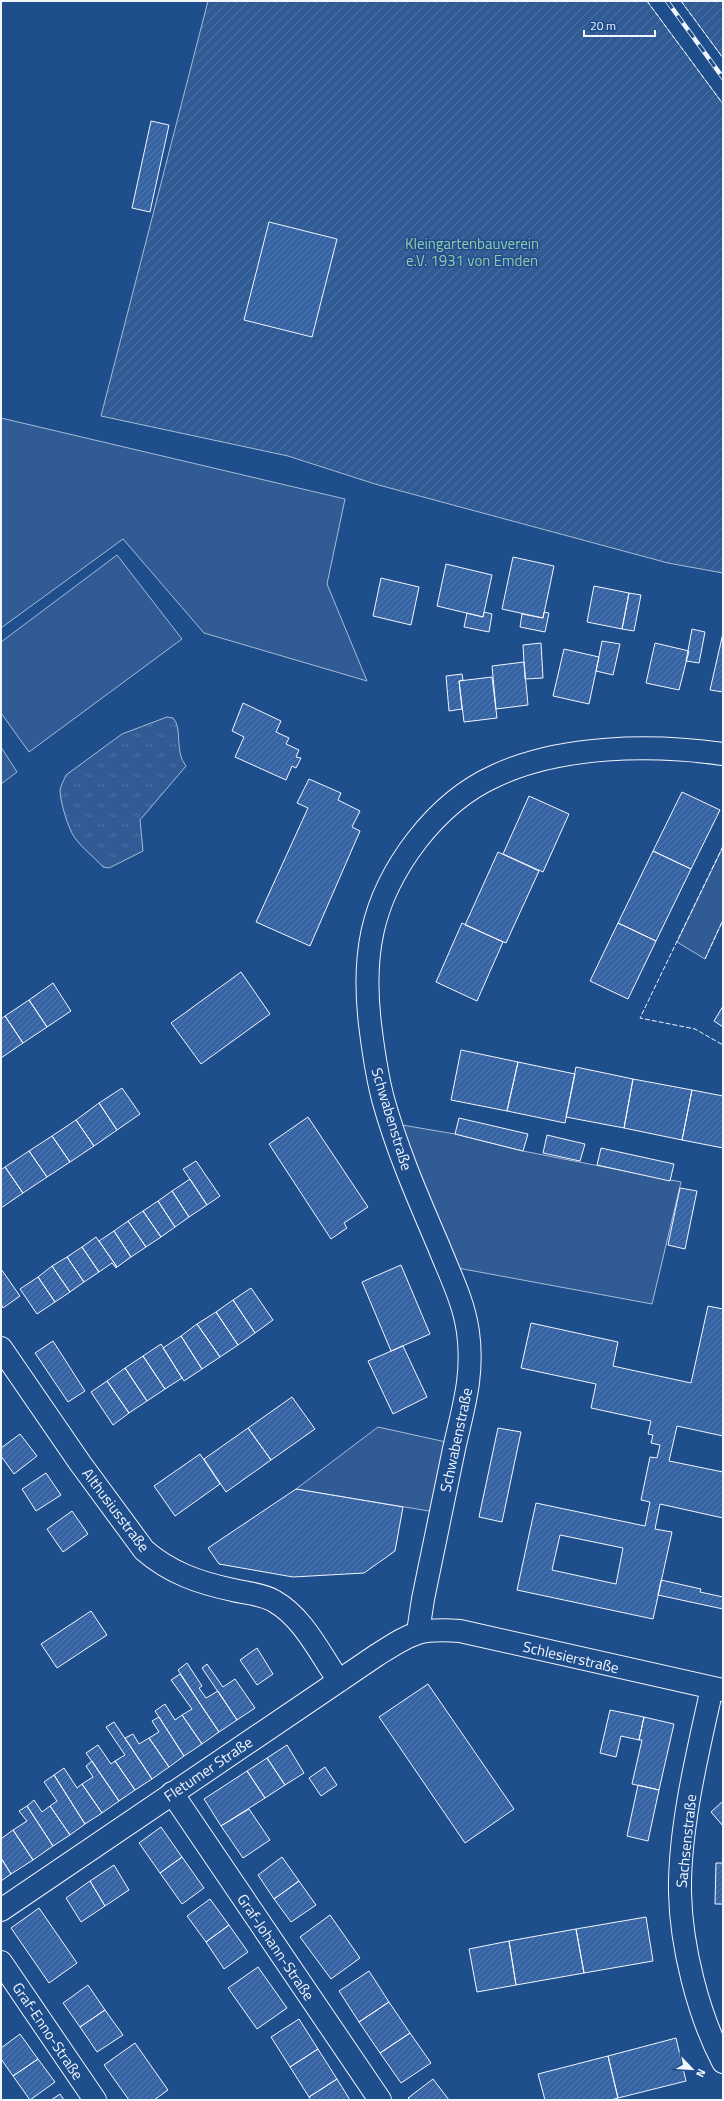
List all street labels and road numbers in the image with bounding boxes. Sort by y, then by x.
street label: Schwabenstraße [365,1065,419,1173]
street label: Schwabenstraße [434,1386,478,1494]
street label: Althusiusstraße [77,1463,155,1557]
street label: Schlesierstraße [521,1635,621,1679]
street label: Fletumer Straße [159,1731,257,1807]
street label: Sachsenstraße [670,1793,702,1889]
street label: Graf-Johann-Straße [232,1889,320,2005]
street label: Graf-Enno-Straße [7,1978,89,2084]

